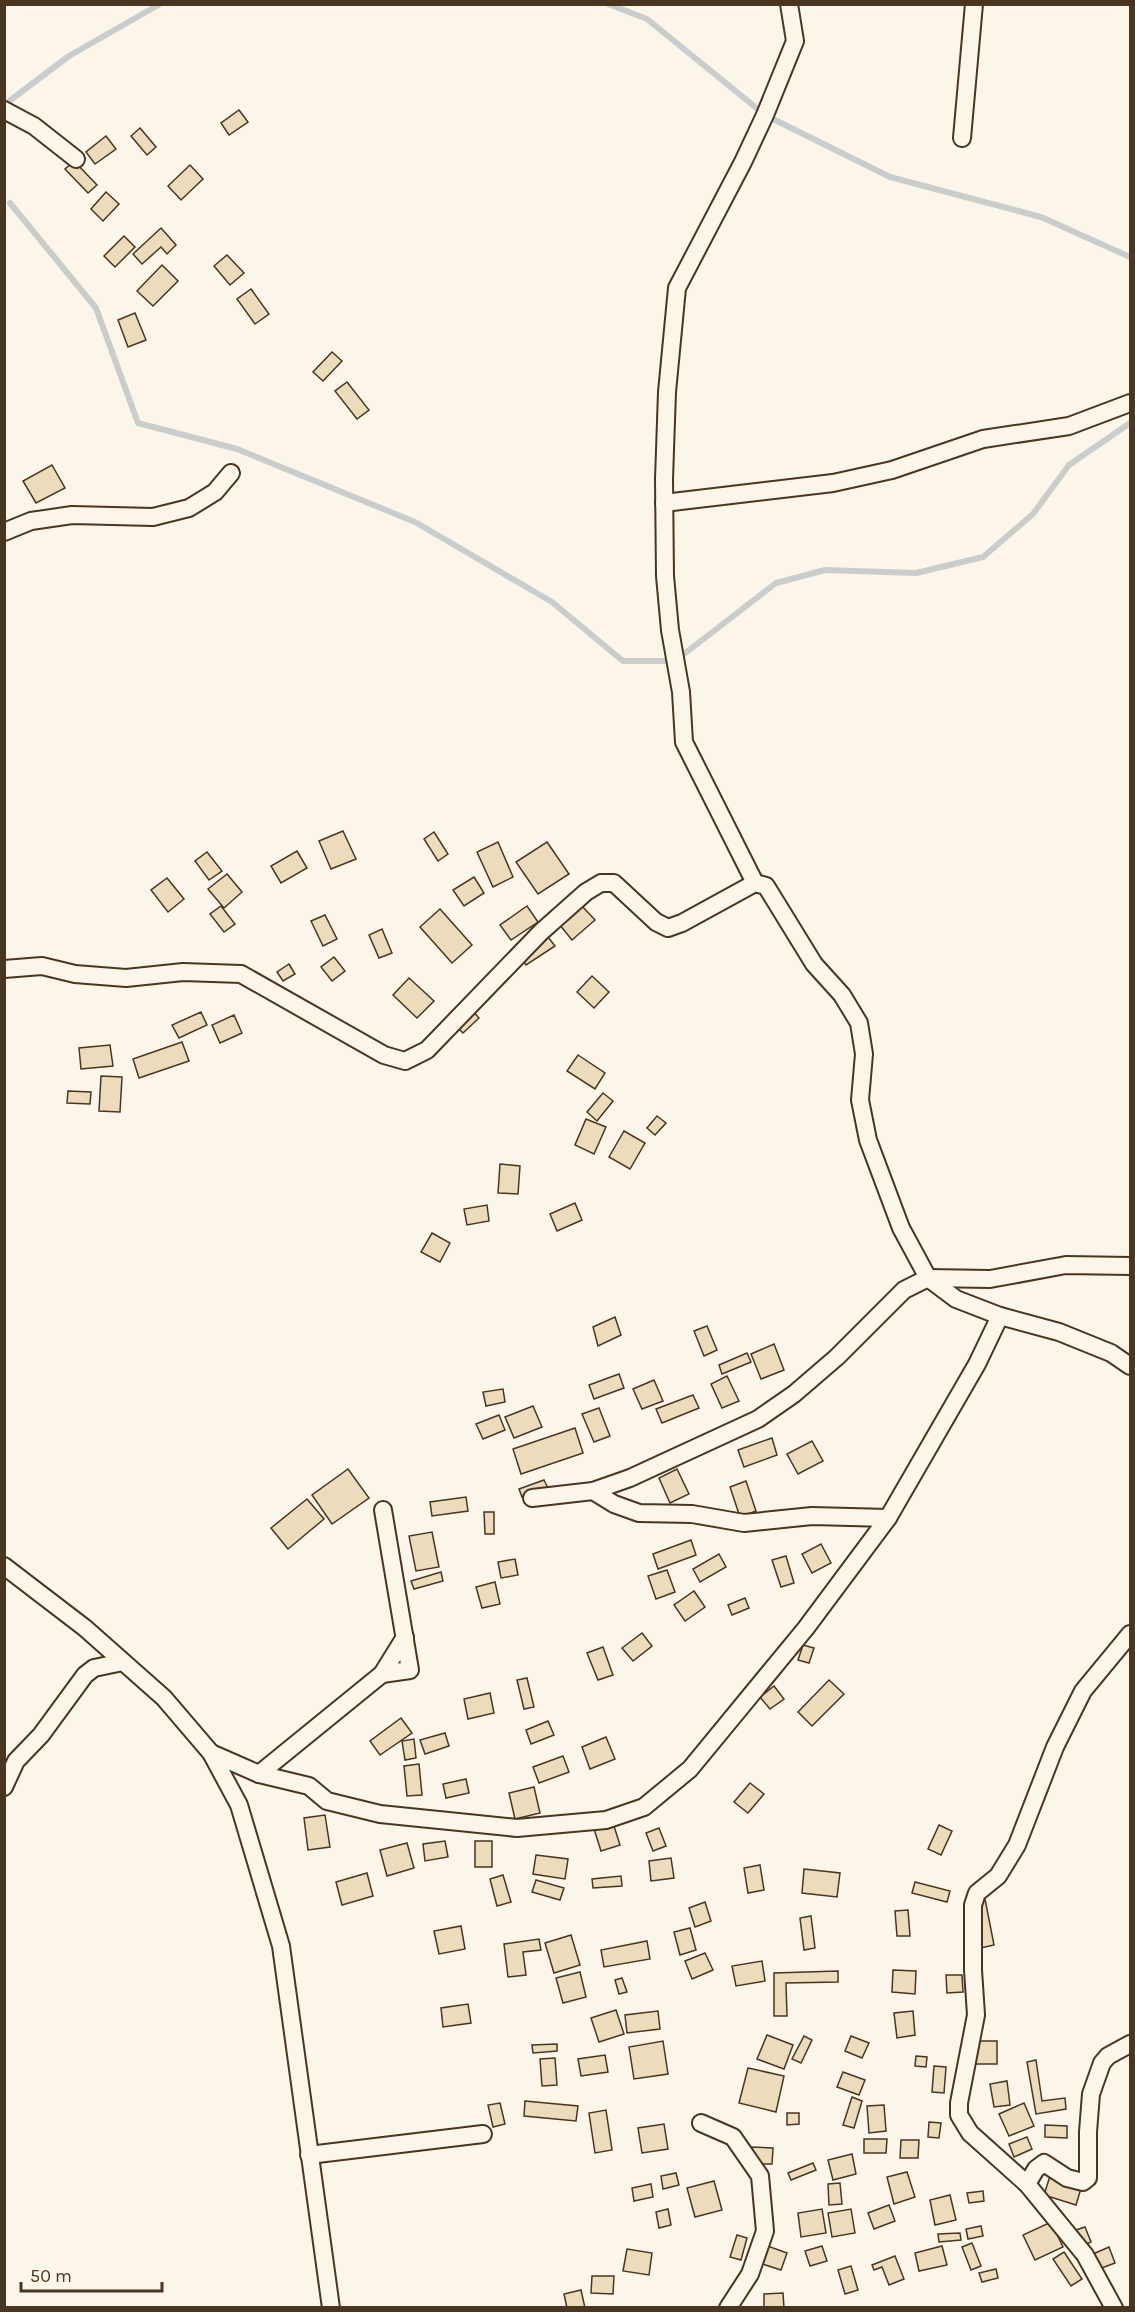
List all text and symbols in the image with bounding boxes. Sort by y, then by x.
scale bar [21,2255,162,2293]
text: 50 m [30,2265,72,2287]

